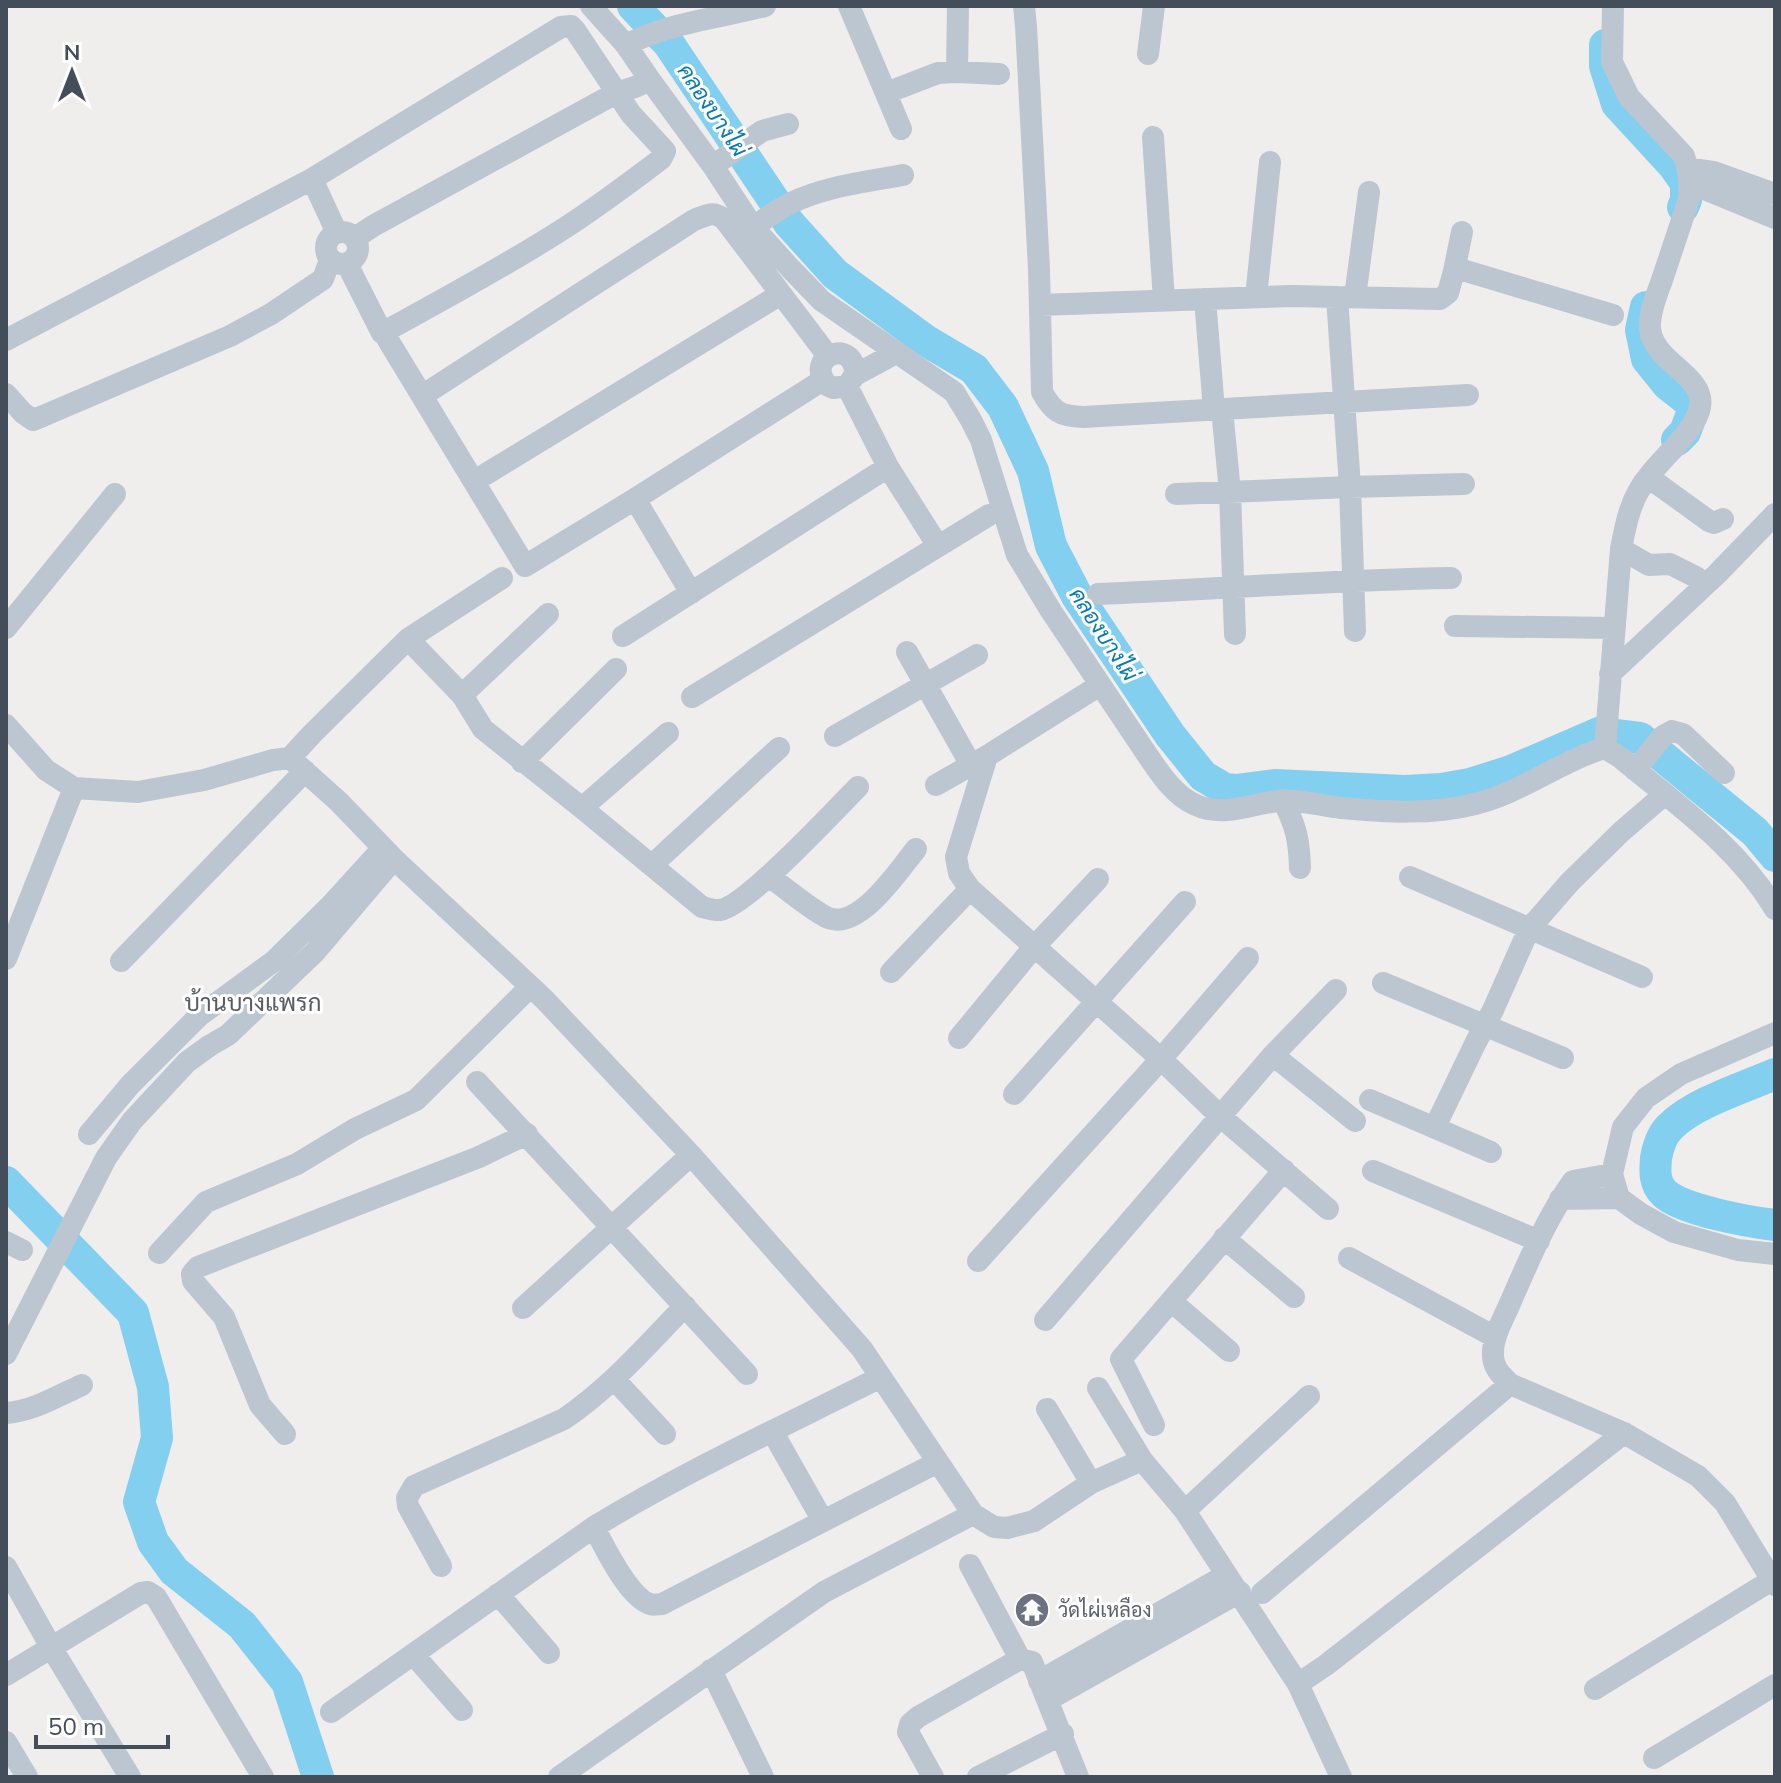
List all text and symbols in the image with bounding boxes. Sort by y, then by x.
north arrow [32,32,112,112]
text: N [64,38,80,66]
water label: คลองบางไผ่ [672,58,755,163]
water label: คลองบางไผ่ [1063,582,1145,687]
district label: บ้านบางแพรก [184,987,322,1017]
temple icon: วัดไผ่เหลือง [1013,1591,1051,1629]
place label: วัดไผ่เหลือง [1058,1596,1152,1622]
scale bar [36,1699,168,1749]
text: 50 m [48,1711,104,1741]

